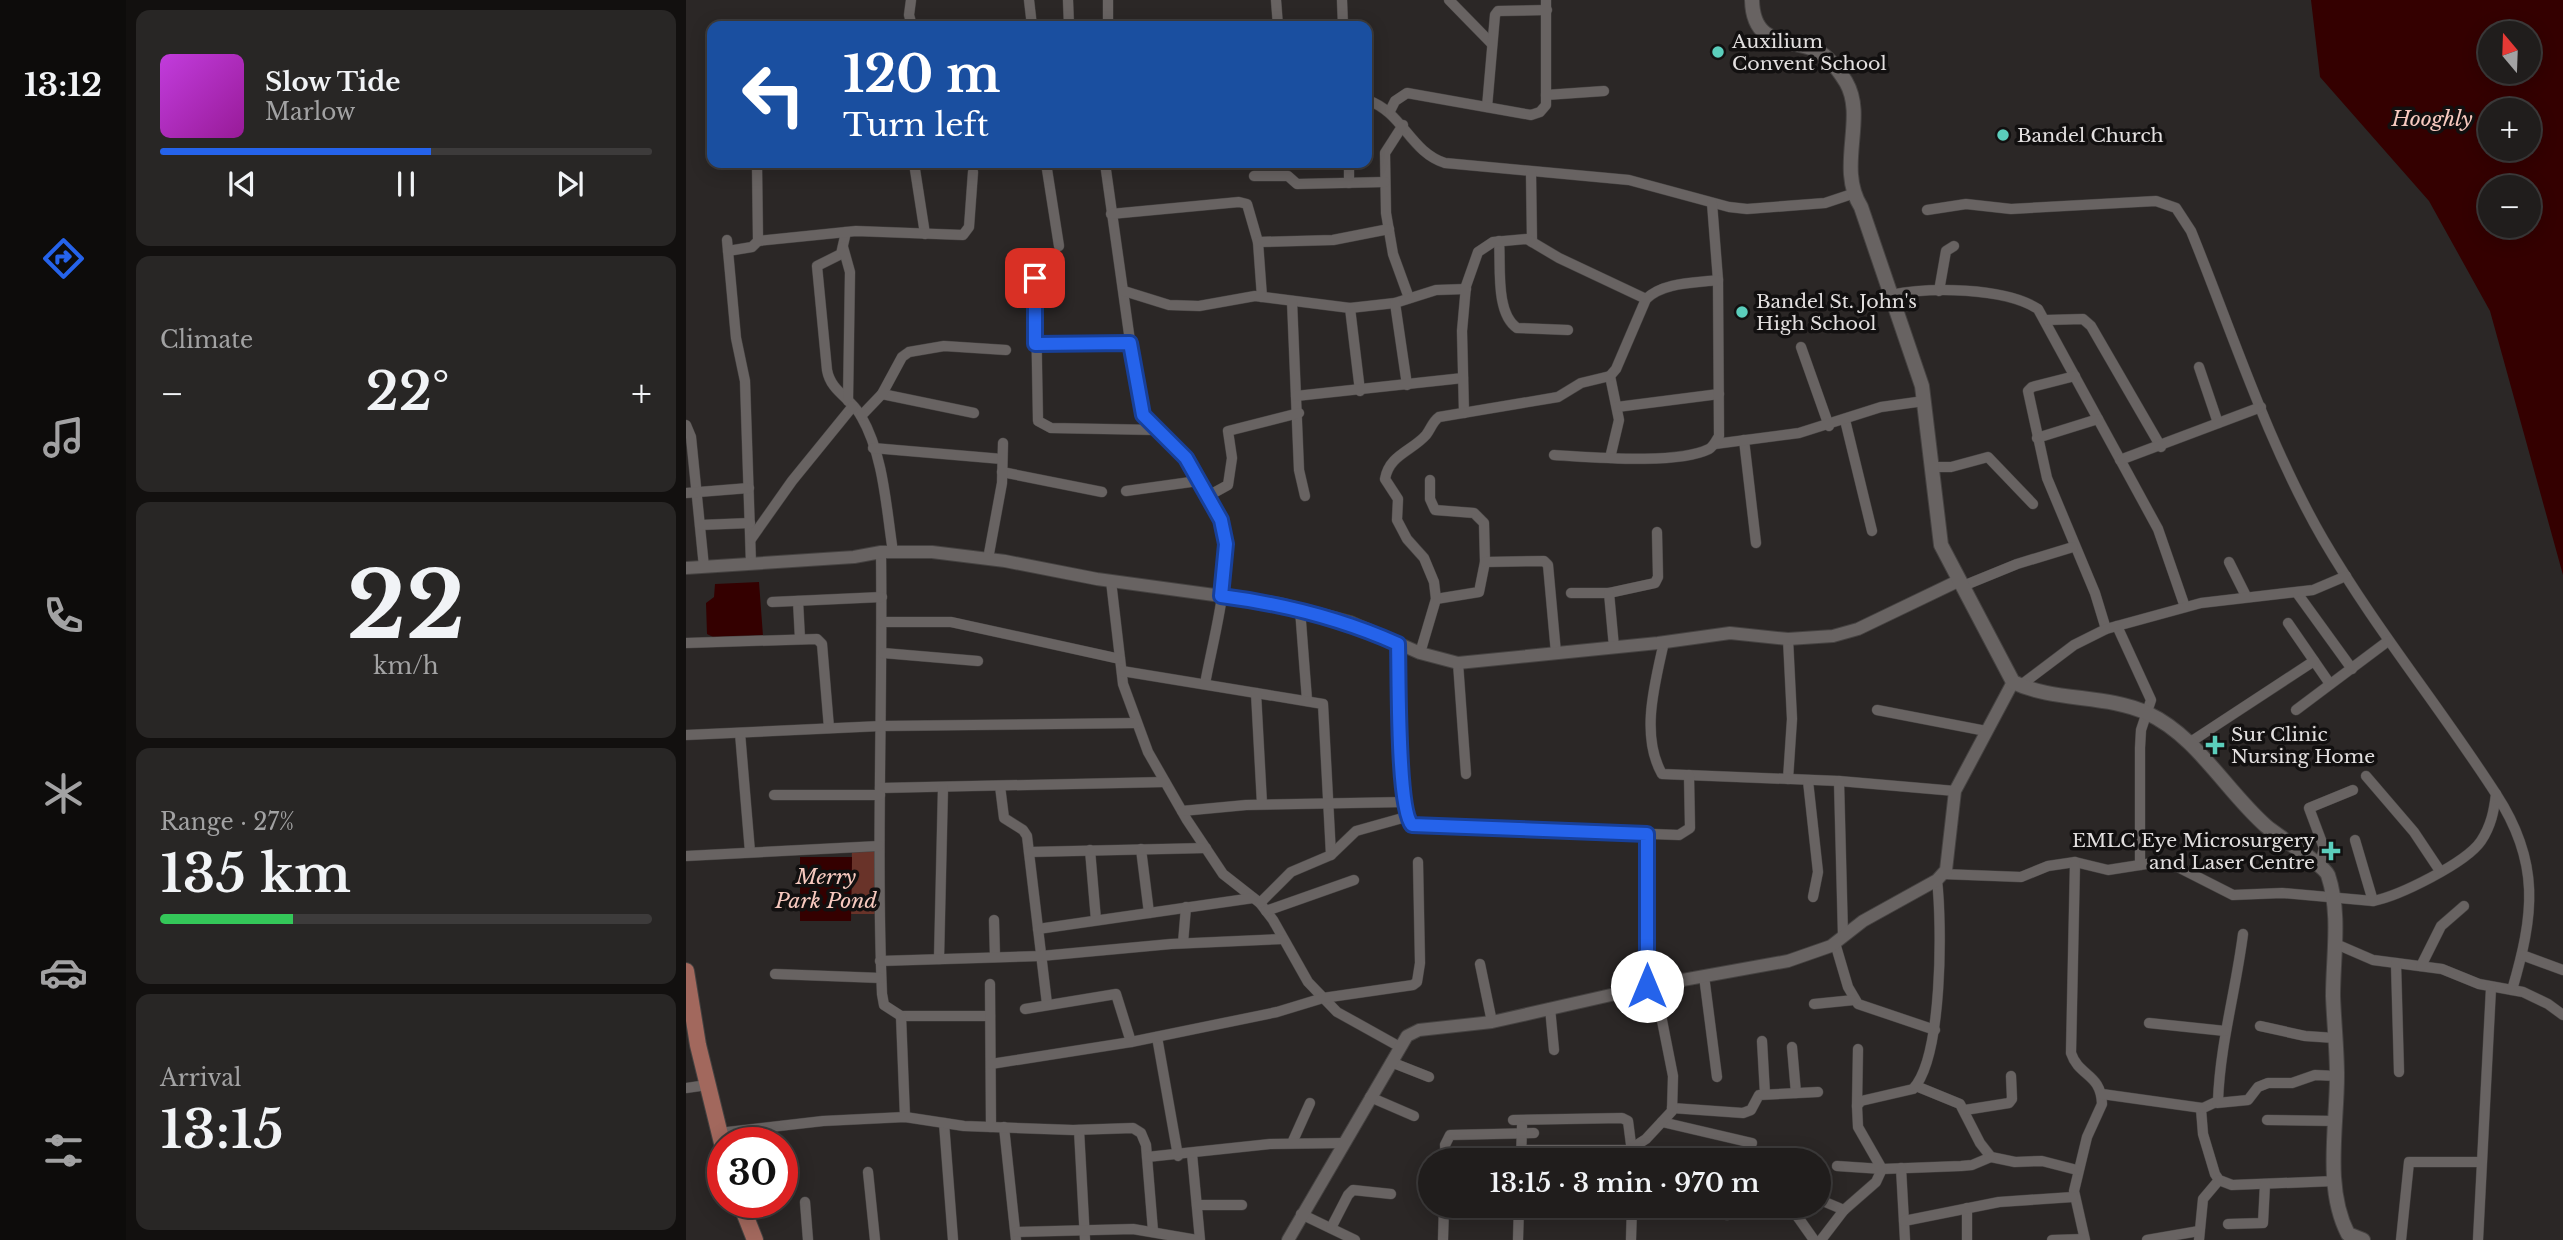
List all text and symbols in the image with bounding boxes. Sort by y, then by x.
north arrow [2478,21,2541,84]
map controls [2478,21,2541,238]
place label: Auxilium Convent School [1731,30,1887,75]
text: 120 m [843,44,1001,105]
marker: Auxilium Convent School [1710,44,1726,60]
icon: left [728,49,819,140]
text: 13:12 [24,65,102,105]
text: Slow Tide [265,66,401,98]
text: Marlow [265,98,355,126]
button: + [2478,98,2541,161]
text: Turn left [843,105,989,145]
water label: Hooghly [2391,106,2473,132]
place label: Bandel Church [2017,124,2164,147]
marker: Bandel Church [1995,127,2011,143]
icon: previous [223,165,261,203]
icon: pause [387,165,425,203]
icon: next [551,165,589,203]
button: − [2478,175,2541,238]
icon: directions [39,234,88,283]
pin [1005,248,1065,308]
icon: arrive [1016,259,1054,297]
place label: Bandel St. John's High School [1756,290,1917,335]
marker: Bandel St. John's High School [1734,304,1750,320]
text: Climate [160,326,253,354]
text: 22° [366,360,450,424]
text: − [160,370,184,417]
text: + [631,370,652,417]
icon: music [39,413,88,462]
text: 22 [347,550,465,663]
icon: phone [39,591,88,640]
text: km/h [373,652,439,680]
place label: Sur Clinic Nursing Home [2231,723,2375,768]
marker: Sur Clinic Nursing Home [2205,735,2225,755]
icon: climate [39,769,88,818]
text: Range · 27% [160,808,294,836]
place label: EMLC Eye Microsurgery and Laser Centre [2072,829,2315,874]
marker: EMLC Eye Microsurgery and Laser Centre [2321,841,2341,861]
text: 135 km [160,842,351,906]
water label: Merry Park Pond [774,864,877,914]
icon: car [39,948,88,997]
position arrow [1610,949,1684,1023]
text: Arrival [160,1064,241,1092]
text: 13:15 [160,1098,284,1162]
icon: filters [39,1126,88,1175]
speed limit sign: 30 [707,1127,798,1218]
text: 13:15 · 3 min · 970 m [1489,1167,1760,1199]

